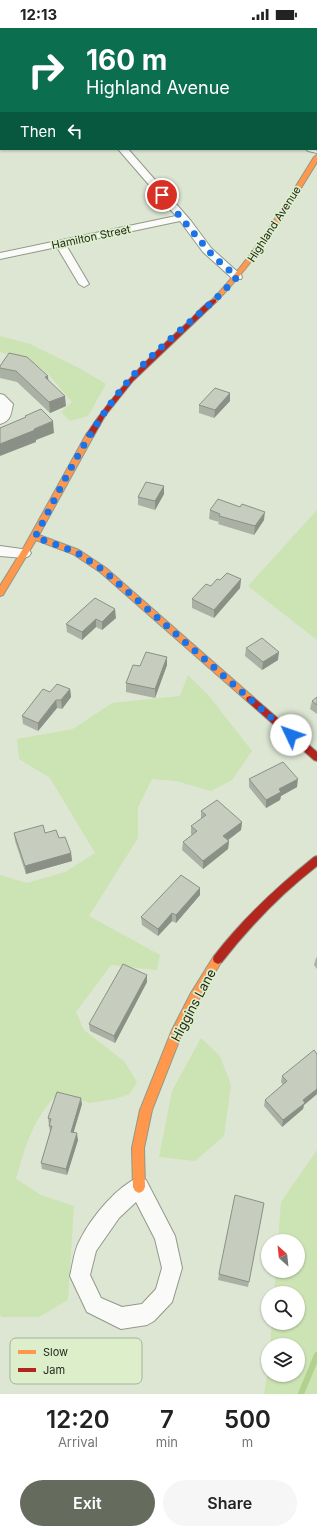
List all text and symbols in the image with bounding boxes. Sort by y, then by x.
text: 12:13 [20,5,57,24]
text: 160 m [86,43,167,77]
icon: right [20,44,72,96]
text: Highland Avenue [86,77,230,98]
icon: left [64,120,86,142]
text: Then [20,122,56,141]
pin [145,178,179,212]
street label: Highland Avenue [244,183,304,265]
icon: arrive [151,184,173,206]
street label: Hamilton Street [50,222,132,252]
position arrow [270,714,312,756]
street label: Higgins Lane [167,966,219,1044]
north arrow [261,1234,305,1278]
map controls [261,1234,305,1382]
button: search [261,1286,305,1330]
legend [10,1338,142,1384]
button: layers [261,1338,305,1382]
text: Slow [43,1345,68,1359]
text: Jam [43,1363,65,1377]
text: 12:20 [46,1405,110,1434]
text: 7 [160,1405,174,1434]
text: 500 [224,1405,271,1434]
text: Arrival [58,1434,98,1450]
text: min [156,1434,178,1450]
text: m [242,1434,253,1450]
button: Exit [20,1480,155,1526]
button: Share [163,1480,297,1526]

